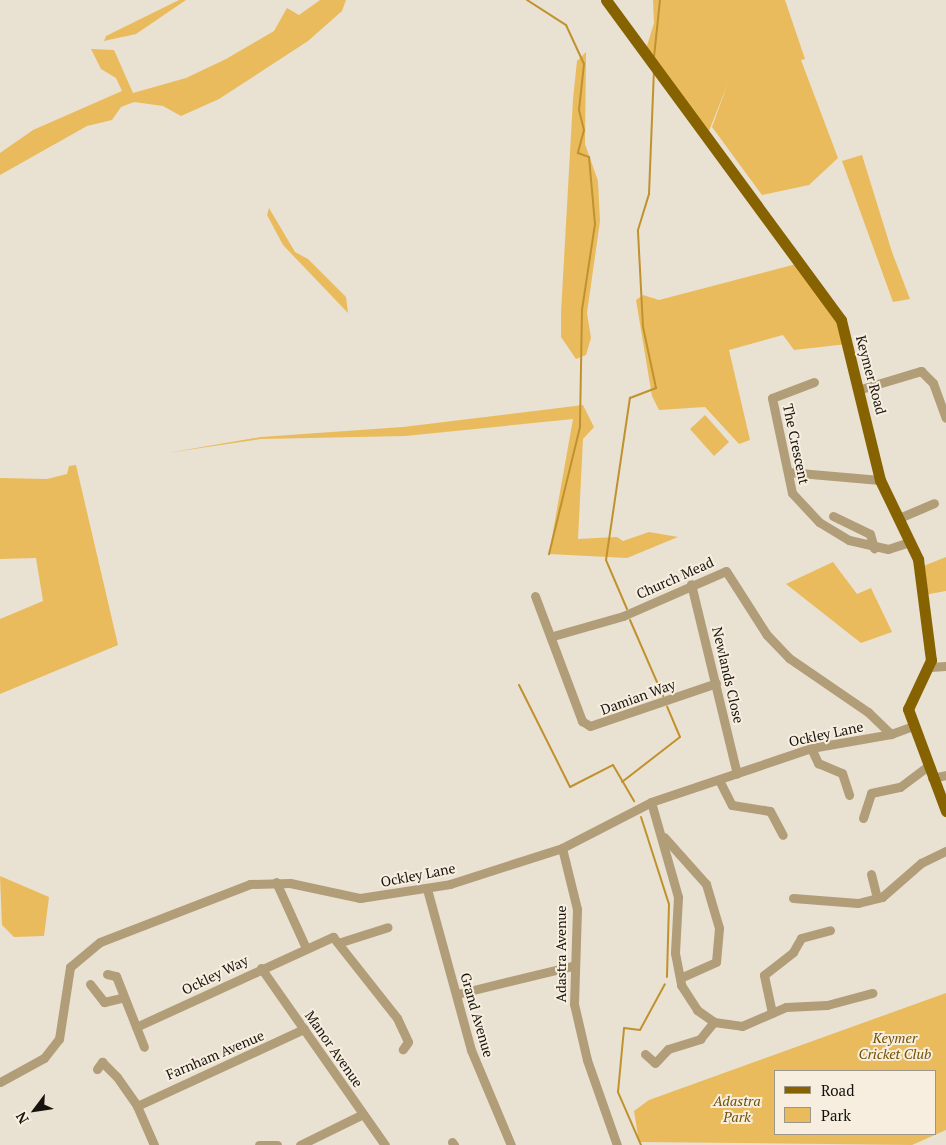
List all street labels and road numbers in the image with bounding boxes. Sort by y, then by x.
street label: Keymer Road [852,334,890,416]
street label: The Crescent [779,402,813,486]
street label: Church Mead [634,553,716,603]
street label: Newlands Close [709,625,747,725]
street label: Damian Way [598,676,678,718]
street label: Ockley Lane [787,718,865,750]
street label: Ockley Lane [379,860,457,890]
street label: Adastra Avenue [553,905,569,1003]
street label: Ockley Way [179,952,251,998]
street label: Grand Avenue [457,971,497,1059]
street label: Manor Avenue [301,1007,367,1091]
street label: Farnham Avenue [163,1027,267,1083]

